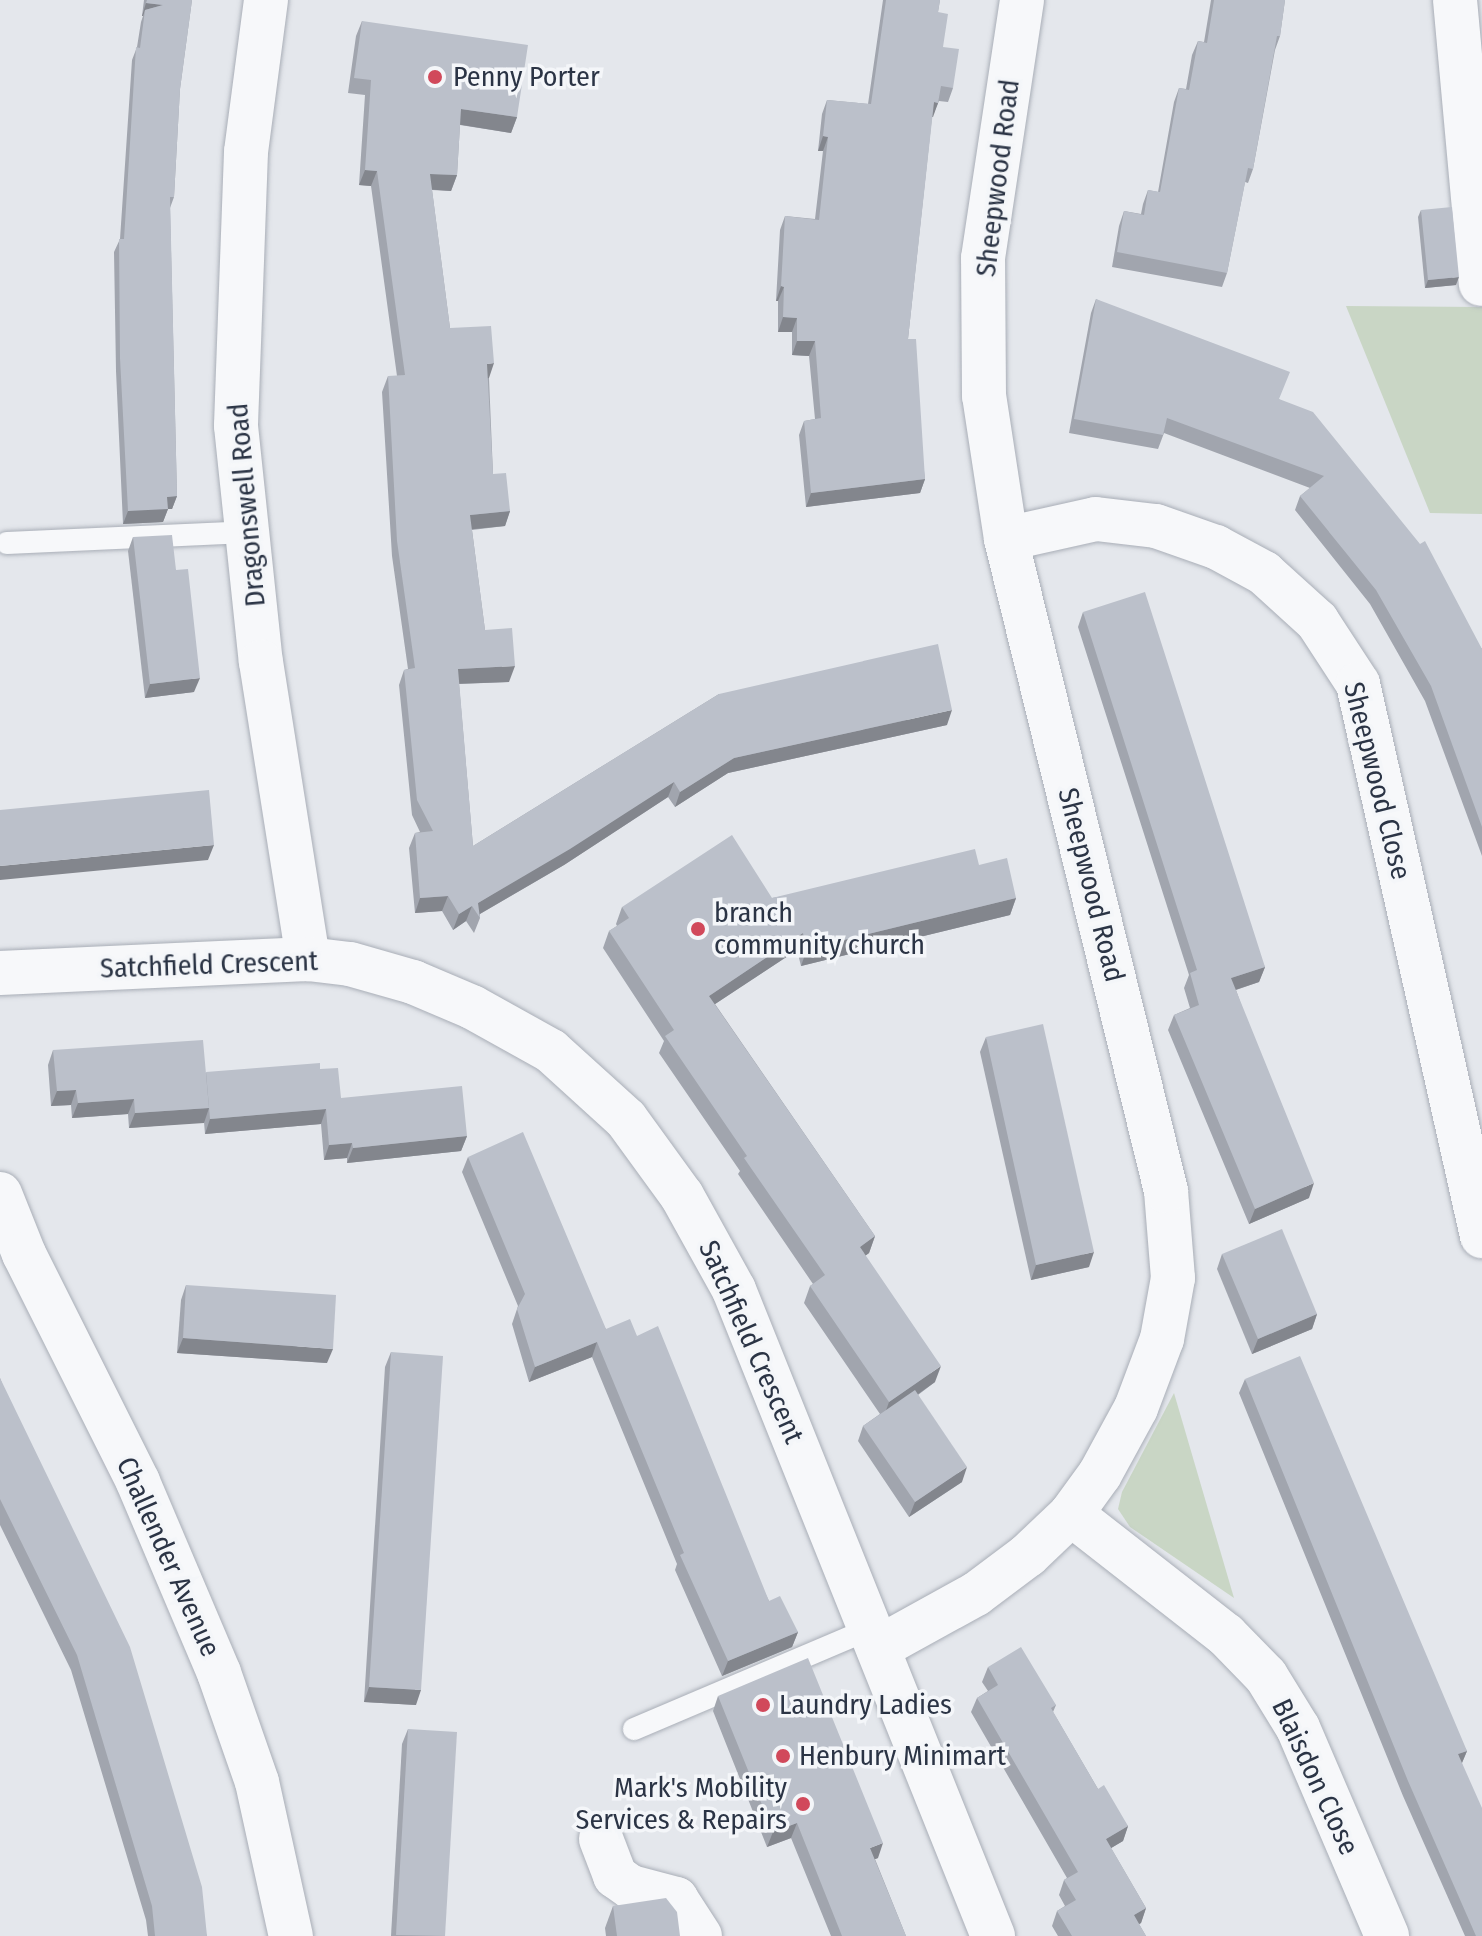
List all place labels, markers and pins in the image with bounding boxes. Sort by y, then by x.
place label: Penny Porter [453,60,600,94]
marker: Penny Porter [424,66,446,88]
place label: branch community church [714,896,925,962]
marker: branch community church [689,920,707,938]
place label: Laundry Ladies [779,1688,952,1722]
marker: Laundry Ladies [754,1696,772,1714]
place label: Henbury Minimart [799,1739,1006,1773]
marker: Henbury Minimart [774,1747,792,1765]
place label: Mark's Mobility Services & Repairs [576,1771,787,1837]
marker: Mark's Mobility Services & Repairs [794,1795,812,1813]

